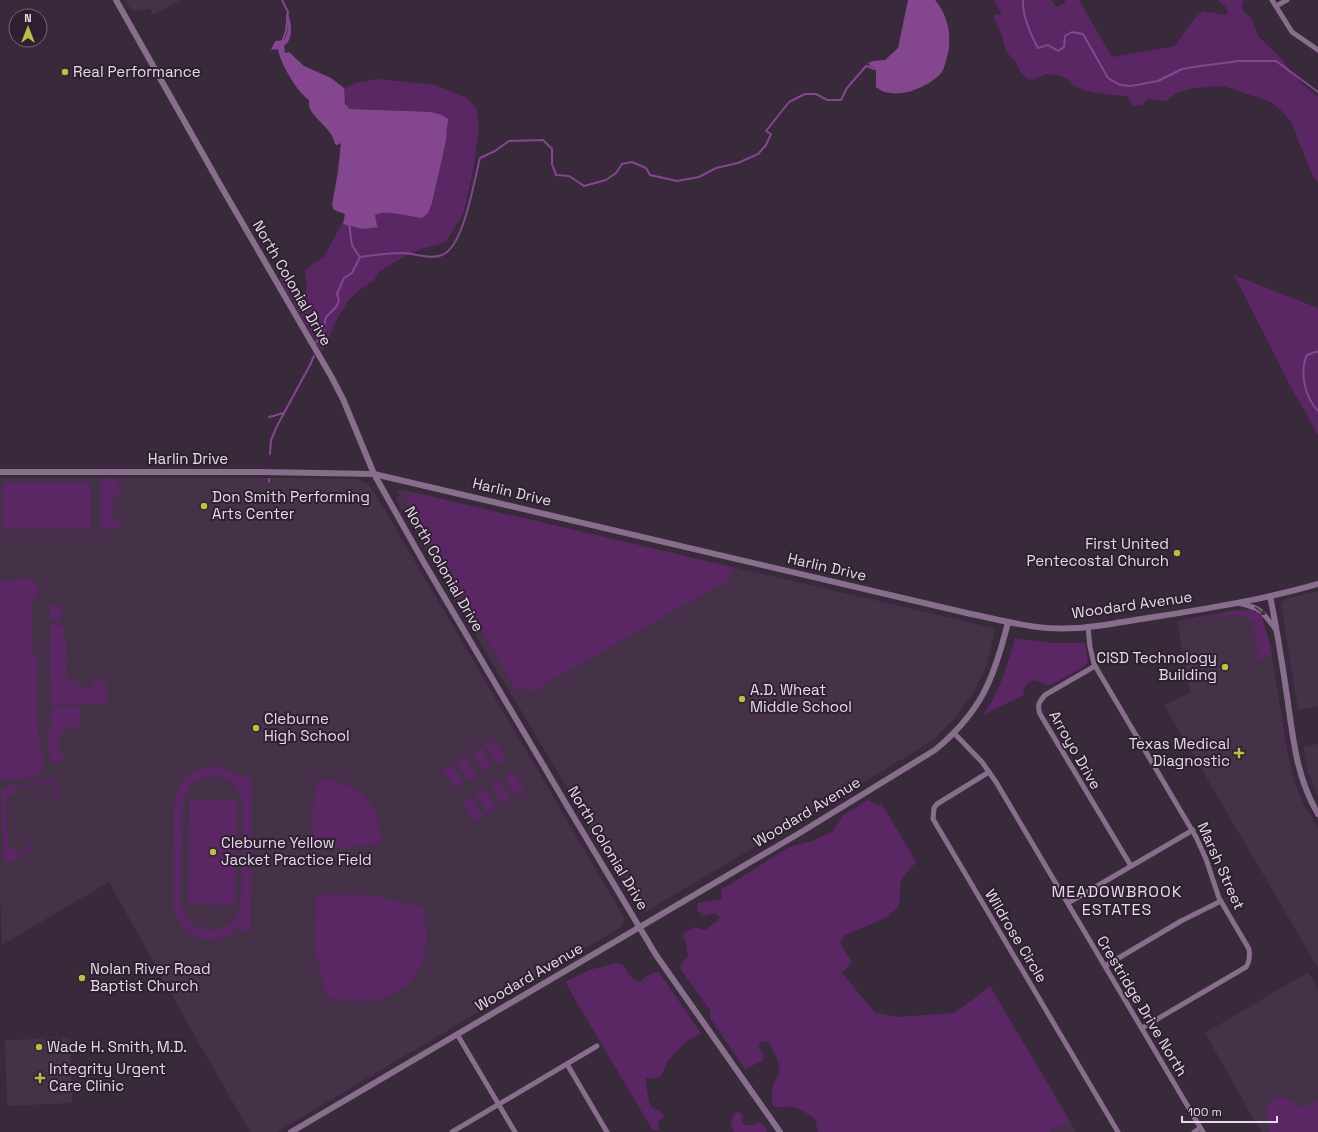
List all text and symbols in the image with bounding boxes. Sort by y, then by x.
north arrow [8,8,48,48]
text: N [24,11,32,25]
place label: Real Performance [73,62,201,81]
marker: Real Performance [60,67,70,77]
street label: North Colonial Drive [249,217,336,349]
street label: Harlin Drive [148,449,228,468]
street label: Harlin Drive [471,473,554,510]
place label: Don Smith Performing Arts Center [212,487,370,523]
marker: Don Smith Performing Arts Center [199,501,209,511]
street label: North Colonial Drive [401,503,488,635]
place label: First United Pentecostal Church [1026,534,1169,570]
street label: Harlin Drive [786,548,869,585]
marker: First United Pentecostal Church [1172,548,1182,558]
street label: Woodard Avenue [1070,587,1193,622]
one-way arrow [1254,607,1265,615]
place label: CISD Technology Building [1097,648,1217,684]
marker: CISD Technology Building [1220,662,1230,672]
place label: A.D. Wheat Middle School [750,680,852,716]
marker: A.D. Wheat Middle School [737,694,747,704]
street label: Arroyo Drive [1045,707,1106,793]
place label: Cleburne High School [264,709,350,745]
marker: Cleburne High School [251,723,261,733]
place label: Texas Medical Diagnostic [1129,734,1230,770]
marker: Texas Medical Diagnostic [1233,747,1245,759]
street label: Woodard Avenue [750,772,864,851]
street label: North Colonial Drive [564,782,653,913]
street label: Marsh Street [1194,819,1249,913]
place label: Cleburne Yellow Jacket Practice Field [221,833,372,869]
marker: Cleburne Yellow Jacket Practice Field [208,847,218,857]
district label: MEADOWBROOK ESTATES [1052,881,1182,920]
street label: Wildrose Circle [981,886,1052,986]
street label: Crestridge Drive North [1093,932,1192,1079]
street label: Woodard Avenue [471,938,586,1015]
place label: Nolan River Road Baptist Church [90,959,211,995]
marker: Nolan River Road Baptist Church [77,973,87,983]
place label: Wade H. Smith, M.D. [47,1037,187,1056]
marker: Wade H. Smith, M.D. [34,1042,44,1052]
place label: Integrity Urgent Care Clinic [49,1059,166,1095]
marker: Integrity Urgent Care Clinic [34,1072,46,1084]
scale bar [1182,1098,1277,1124]
text: 100 m [1188,1104,1222,1120]

